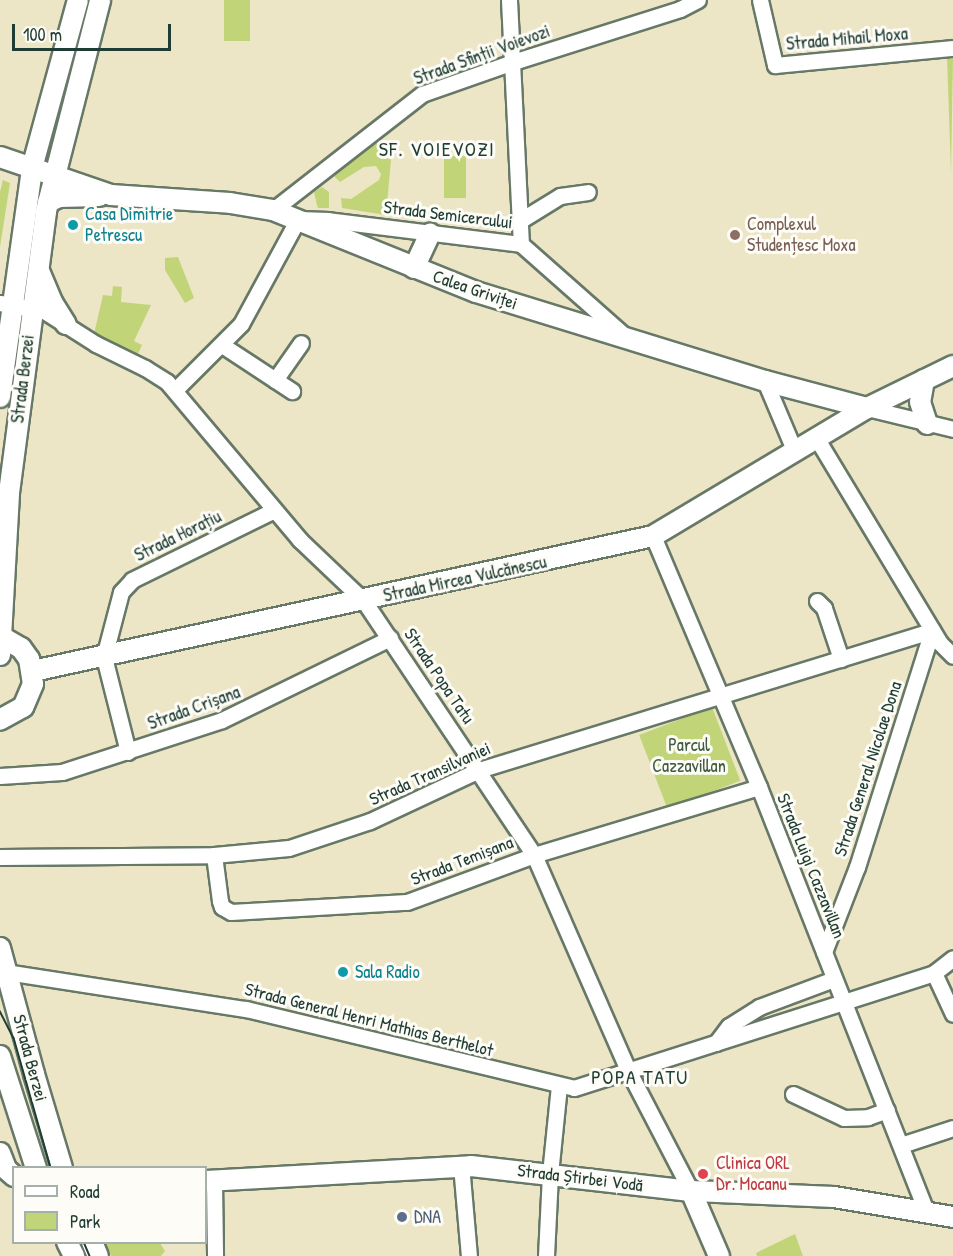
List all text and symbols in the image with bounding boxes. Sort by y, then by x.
scale bar [15,12,174,50]
street label: Strada Sfinții Voievozi [411,20,553,90]
text: 100 m [23,22,62,47]
street label: Strada Mihail Moxa [785,23,909,55]
district label: SF. VOIEVOZI [379,136,495,160]
street label: Strada Semicercului [382,196,514,234]
place label: Casa Dimitrie Petrescu [85,204,173,246]
place label: Complexul Studențesc Moxa [747,214,855,256]
marker: Casa Dimitrie Petrescu [66,218,80,232]
marker: Complexul Studențesc Moxa [728,228,742,242]
street label: Calea Griviței [430,265,520,315]
street label: Strada Berzei [7,334,39,424]
street label: Strada Horațiu [131,506,225,566]
street label: Strada Mircea Vulcănescu [381,551,549,607]
street label: Strada Popa Tatu [399,624,479,728]
street label: Strada General Nicolae Dona [830,679,906,859]
street label: Strada Crișana [145,681,243,735]
park label: Parcul Cazzavillan [652,735,726,777]
street label: Strada Transilvaniei [366,738,494,810]
street label: Strada Luigi Cazzavillan [772,790,850,942]
street label: Strada Temișana [408,832,516,890]
place label: Sala Radio [355,961,420,983]
marker: Sala Radio [336,965,350,979]
street label: Strada General Henri Mathias Berthelot [242,979,496,1061]
street label: Strada Berzei [8,1012,52,1104]
district label: POPA TATU [591,1064,689,1088]
place label: Clinica ORL Dr. Mocanu [716,1153,790,1196]
street label: Strada Știrbei Vodă [516,1160,644,1196]
marker: Clinica ORL Dr. Mocanu [694,1165,712,1183]
legend [12,1166,207,1244]
text: Road [70,1179,100,1204]
place label: DNA [414,1206,441,1228]
text: Park [70,1209,100,1234]
marker: DNA [395,1210,409,1224]

